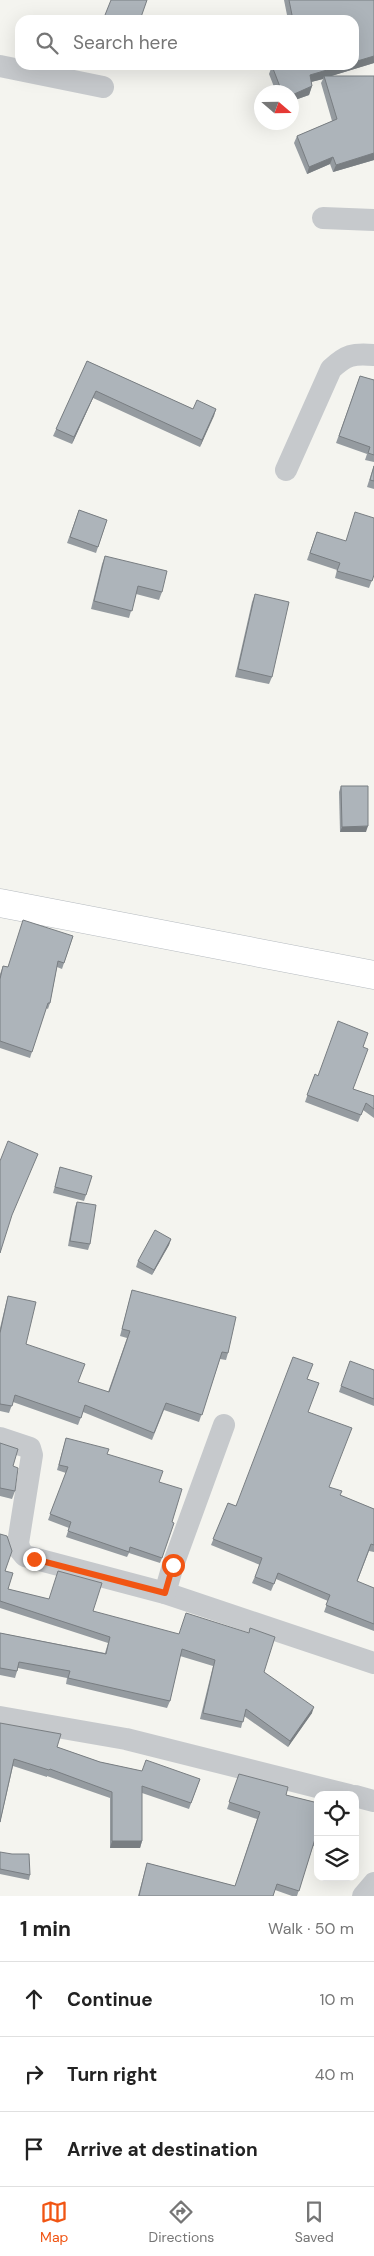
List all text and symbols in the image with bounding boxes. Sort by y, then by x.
search box [15,15,359,70]
icon: search [33,29,61,57]
text: Search here [73,30,178,55]
north arrow [254,85,299,130]
route end [23,1548,46,1571]
route start [162,1554,185,1577]
map controls [314,1791,359,1881]
button: locate [314,1791,359,1836]
button: layers [314,1836,359,1881]
text: 1 min [20,1915,71,1943]
text: Walk · 50 m [268,1918,354,1939]
icon: ahead [20,1985,48,2013]
text: Continue [67,1987,153,2012]
text: 10 m [320,1989,354,2010]
icon: right [20,2060,48,2088]
text: Turn right [67,2062,157,2087]
text: 40 m [315,2064,354,2085]
icon: arrive [20,2135,48,2163]
text: Arrive at destination [67,2137,258,2162]
tab: Map [40,2198,68,2246]
tab: Directions [149,2198,214,2246]
tab: Saved [295,2198,334,2246]

